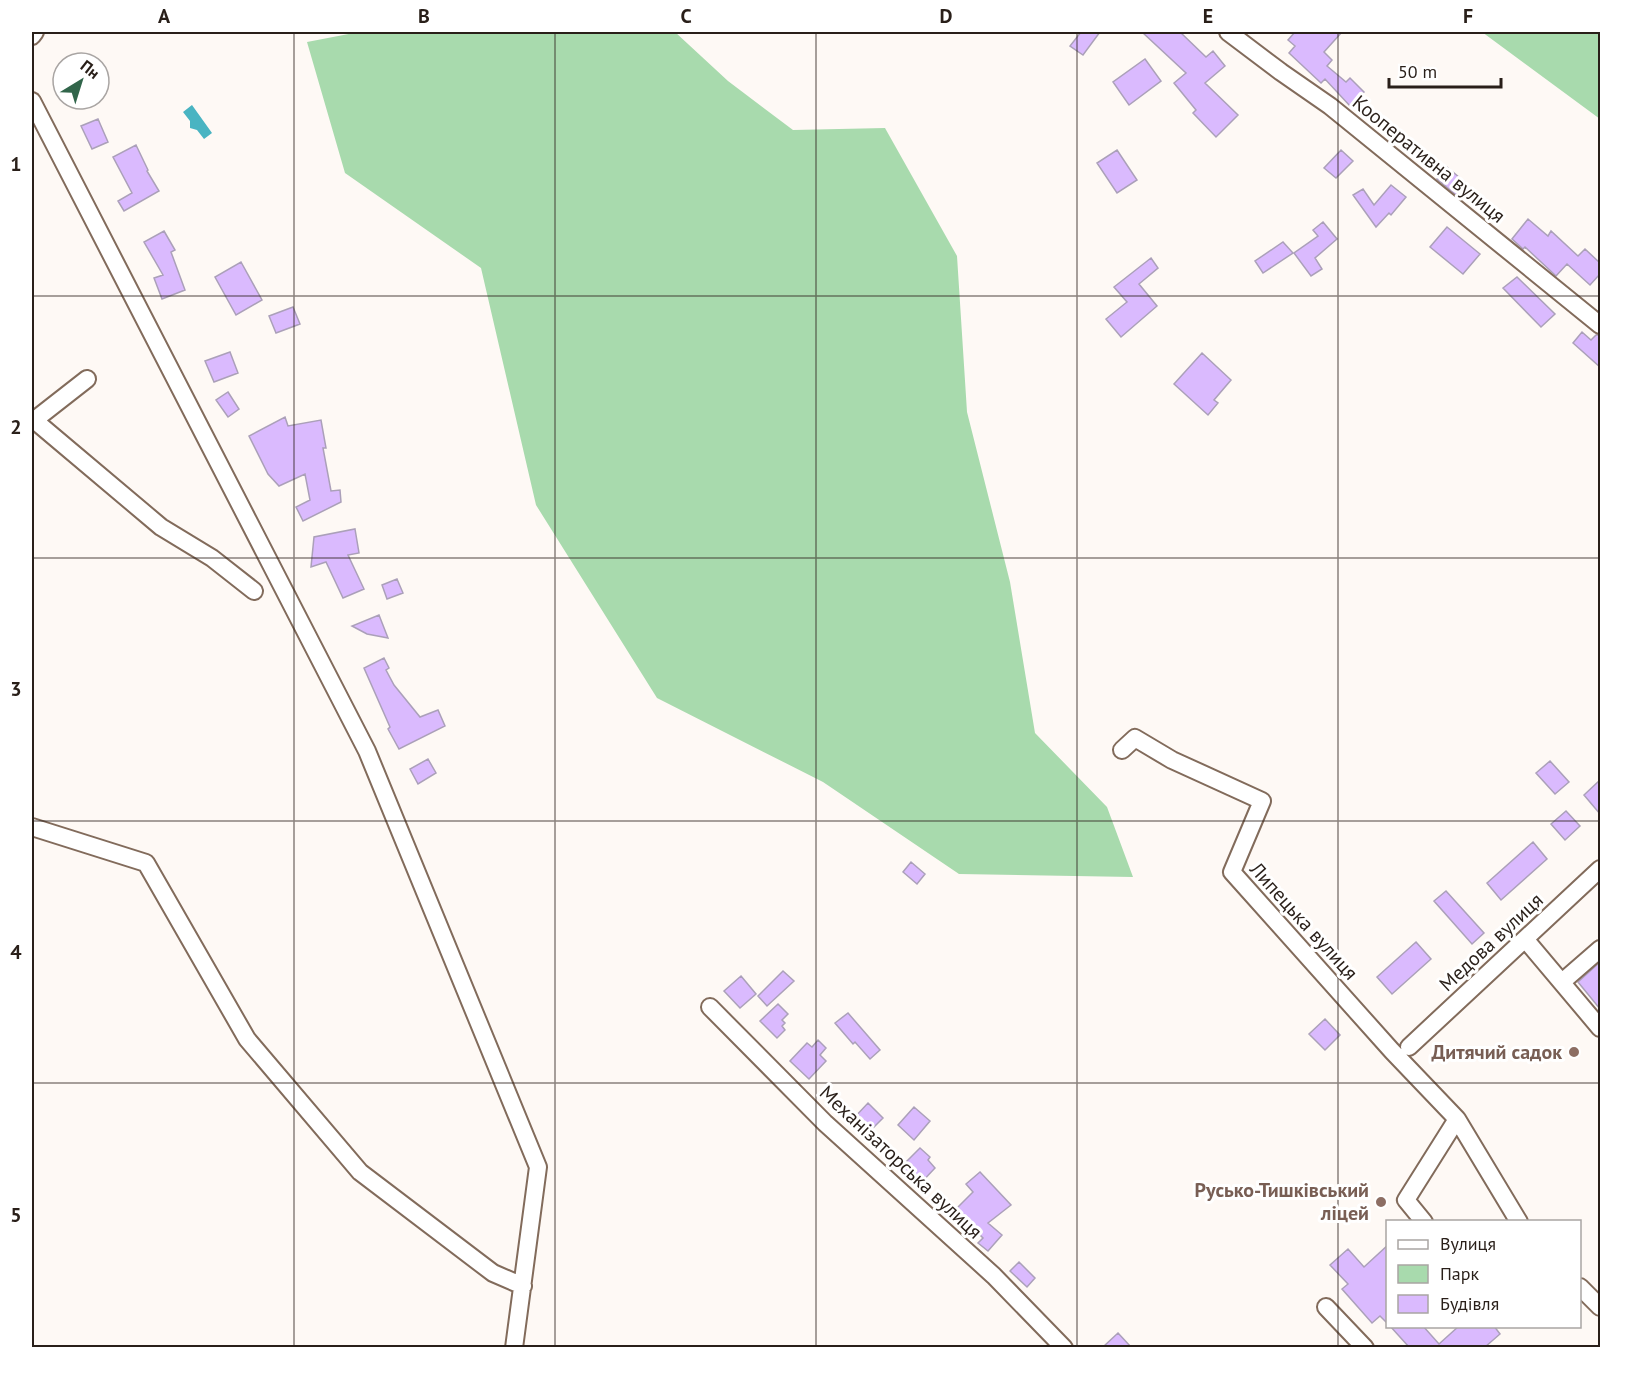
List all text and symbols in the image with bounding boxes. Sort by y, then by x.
text: A [158,3,171,29]
text: B [418,3,430,29]
text: C [680,3,692,29]
text: D [940,3,953,29]
text: E [1203,3,1213,29]
text: F [1463,3,1473,29]
north arrow [51,51,111,111]
scale bar [1389,51,1502,89]
text: Пн [77,56,104,83]
text: 50 m [1398,60,1437,83]
street label: Кооперативна вулиця [1347,89,1511,229]
text: 1 [10,151,22,177]
text: 2 [10,414,22,440]
text: 3 [10,676,22,702]
street label: Липецька вулиця [1244,856,1364,985]
street label: Медова вулиця [1434,887,1548,997]
text: 4 [10,939,22,965]
place label: Дитячий садок [1431,1039,1562,1065]
marker: Дитячий садок [1567,1045,1581,1059]
street label: Механізаторська вулиця [814,1080,988,1244]
place label: Русько-Тишківський ліцей [1195,1177,1369,1226]
marker: Русько-Тишківський ліцей [1374,1195,1388,1209]
text: 5 [10,1202,22,1228]
legend [1386,1220,1581,1328]
text: Вулиця [1440,1232,1496,1255]
text: Парк [1440,1262,1480,1285]
text: Будівля [1440,1292,1499,1315]

